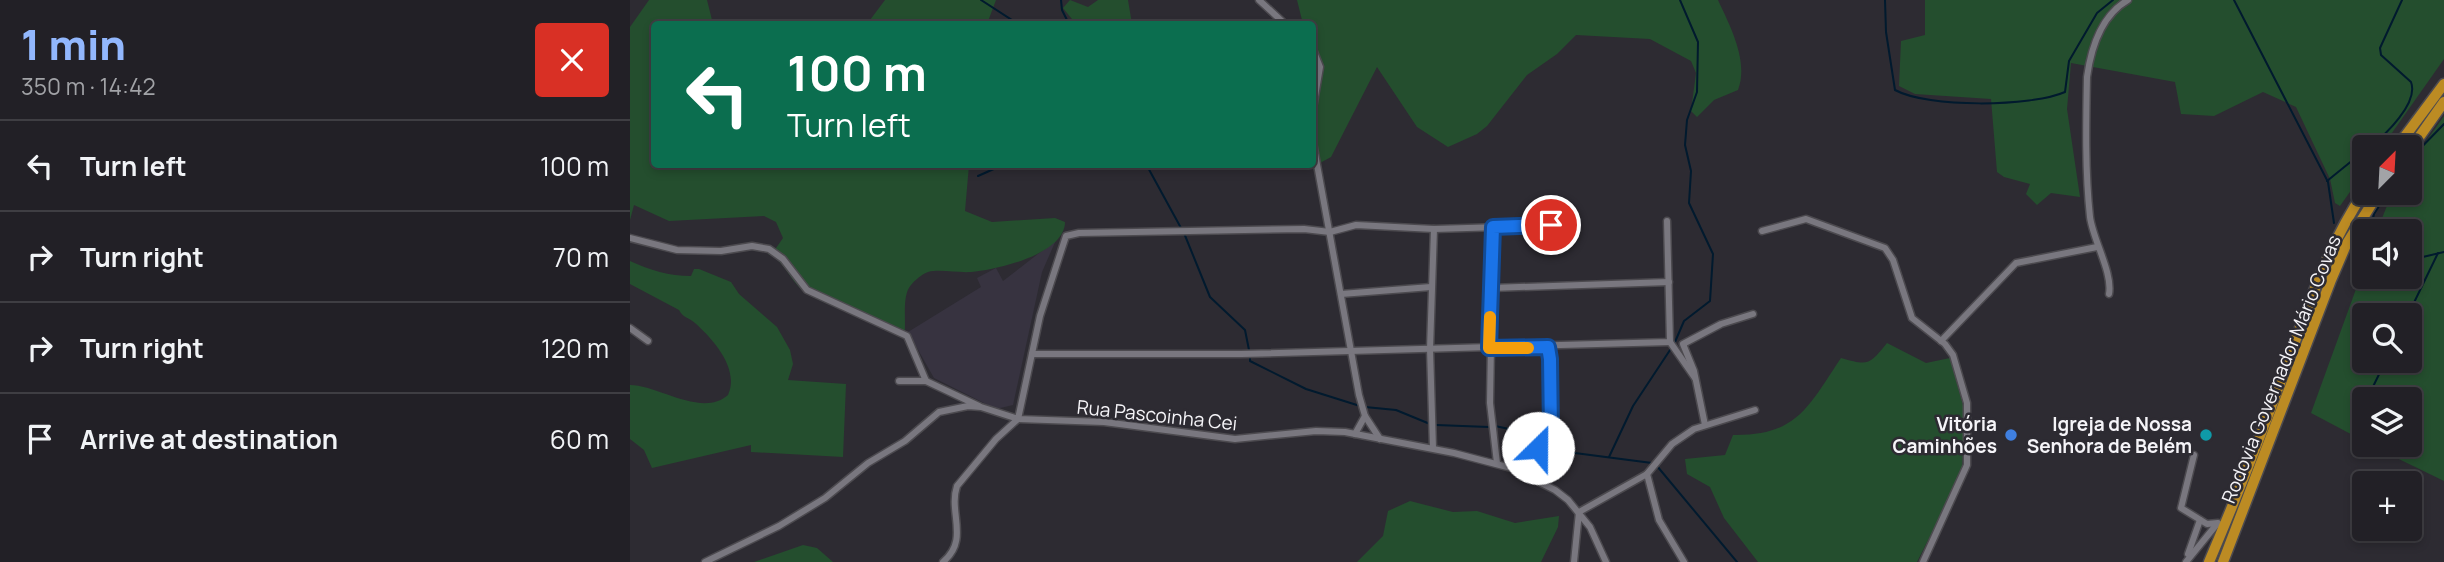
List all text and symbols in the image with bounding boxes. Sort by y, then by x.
text: 1 min [21,15,126,73]
button: close [535,23,609,97]
text: 100 m [787,39,927,106]
icon: left [672,49,763,140]
text: 350 m · 14:42 [21,70,156,102]
text: Turn left [787,103,911,147]
north arrow [2352,135,2422,205]
map controls [2352,135,2422,541]
icon: left [21,147,59,185]
text: Turn left [80,148,187,184]
text: 100 m [540,148,609,184]
pin [1521,195,1581,255]
icon: arrive [1532,206,1570,244]
button: sound [2352,219,2422,289]
street label: Rodovia Governador Mário Covas [2215,231,2347,507]
icon: right [21,238,59,276]
text: Turn right [80,239,204,275]
text: 70 m [553,239,609,275]
button: search [2352,303,2422,373]
icon: right [21,329,59,367]
text: Turn right [80,330,204,366]
text: 120 m [541,330,609,366]
button: layers [2352,387,2422,457]
street label: Rua Pascoinha Cei [1076,394,1238,436]
position arrow [1501,411,1575,485]
place label: Vitória Caminhões [1892,411,1997,459]
place label: Igreja de Nossa Senhora de Belém [2027,411,2192,459]
icon: arrive [21,420,59,458]
text: Arrive at destination [80,421,338,457]
text: 60 m [550,421,609,457]
marker: Vitória Caminhões [2003,427,2019,443]
marker: Igreja de Nossa Senhora de Belém [2198,427,2214,443]
button: + [2352,471,2422,541]

